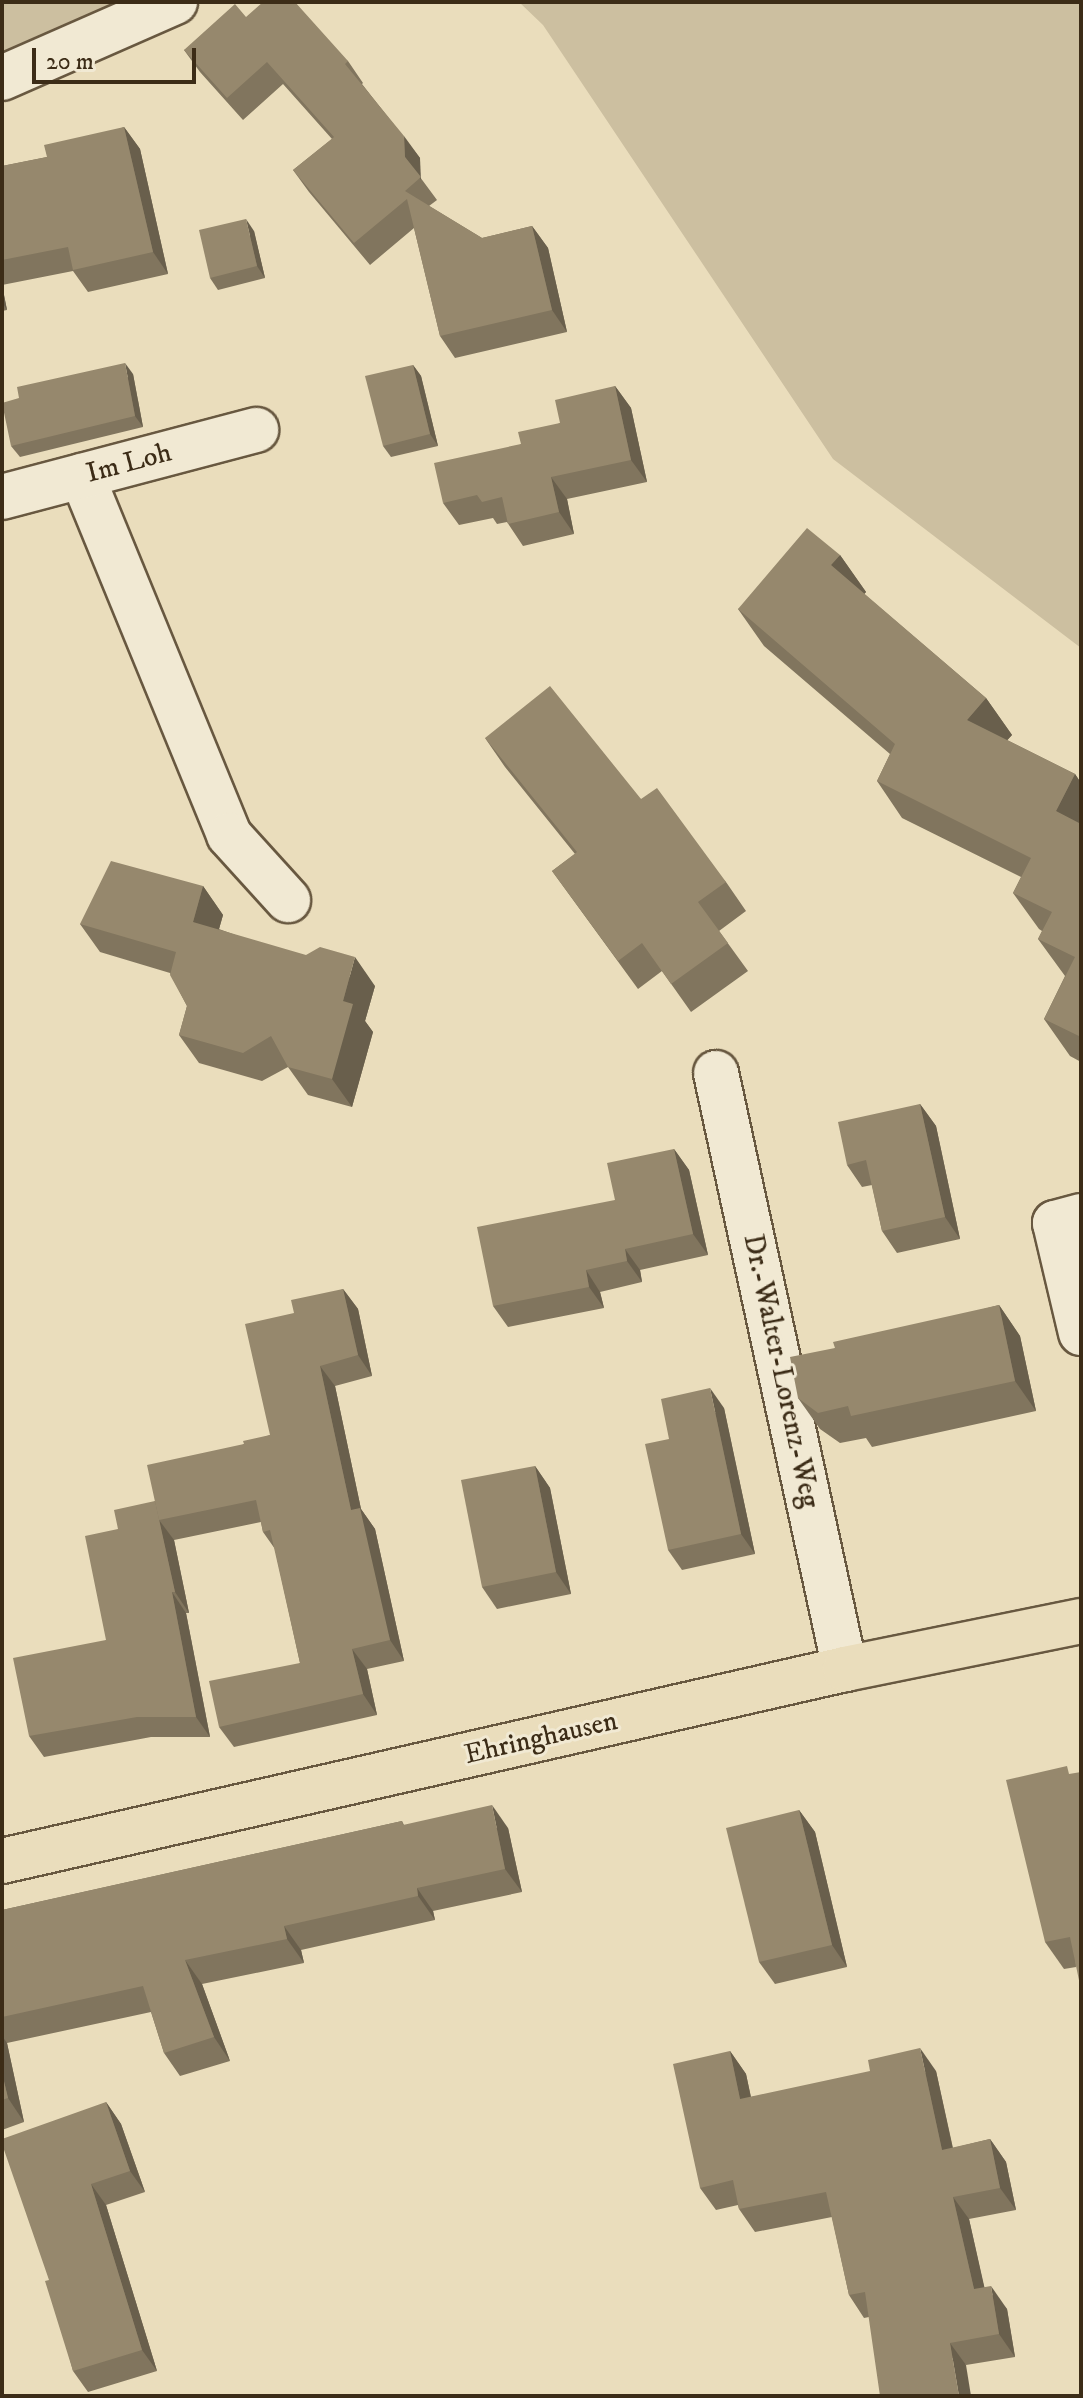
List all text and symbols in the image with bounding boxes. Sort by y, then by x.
scale bar [36,32,200,82]
text: 20 m [46,47,94,77]
street label: Im Loh [83,436,175,490]
street label: Dr.-Walter-Lorenz-Weg [736,1231,826,1511]
street label: Ehringhausen [461,1704,621,1772]

